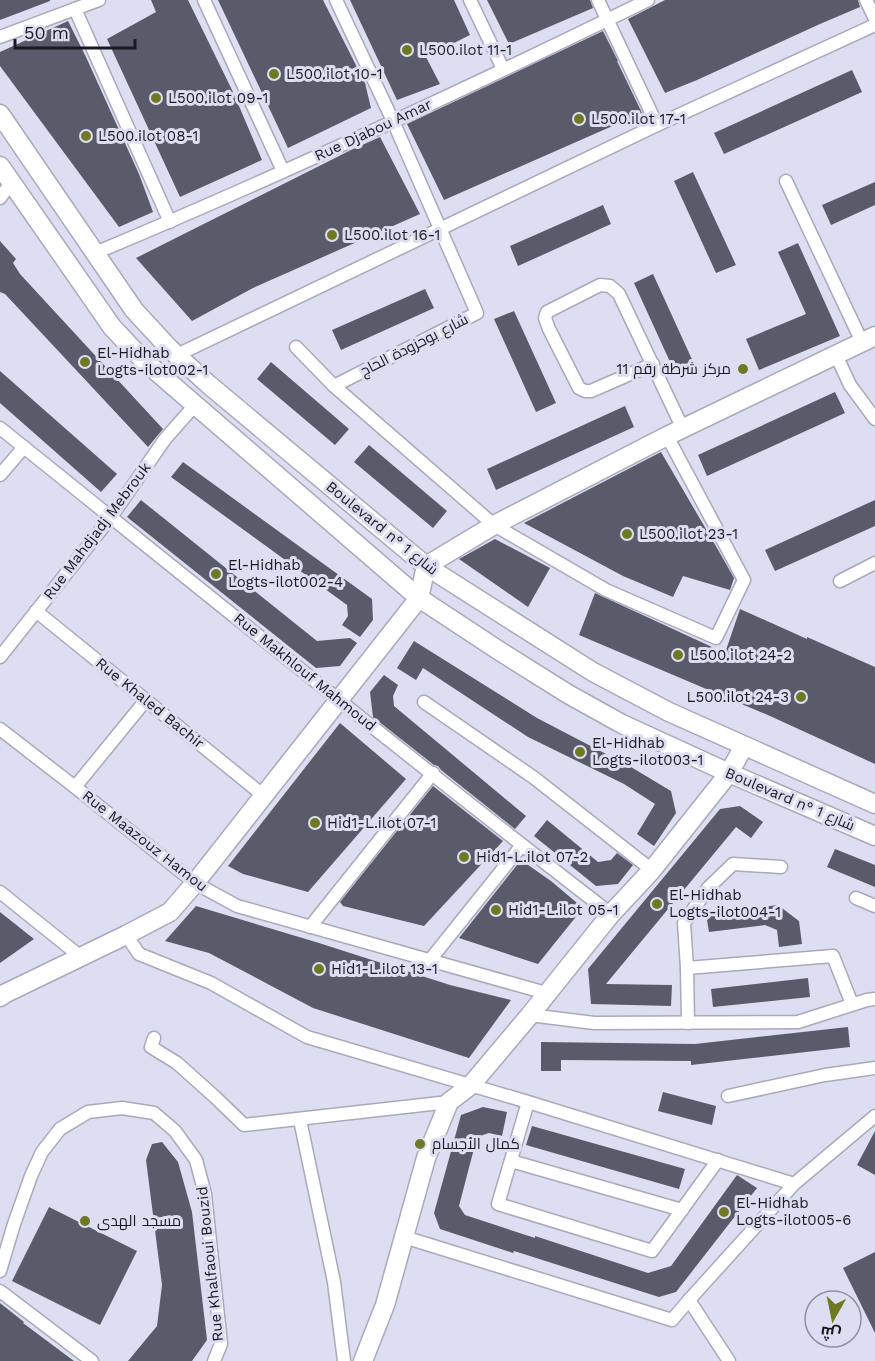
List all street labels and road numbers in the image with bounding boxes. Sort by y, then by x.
street label: Rue Djabou Amar [312,95,434,165]
street label: شارع بوحزودة الحاج [357,310,472,382]
street label: Rue Mahdjadj Mebrouk [40,458,155,603]
street label: Boulevard n° شارع 1 [321,477,442,580]
street label: Rue Makhlouf Mahmoud [230,609,380,735]
street label: Rue Khaled Bachir [92,654,208,752]
street label: Boulevard n° شارع 1 [722,764,857,836]
street label: Rue Maazouz Hamou [79,787,211,895]
street label: Rue Khalfaoui Bouzid [193,1186,227,1342]

